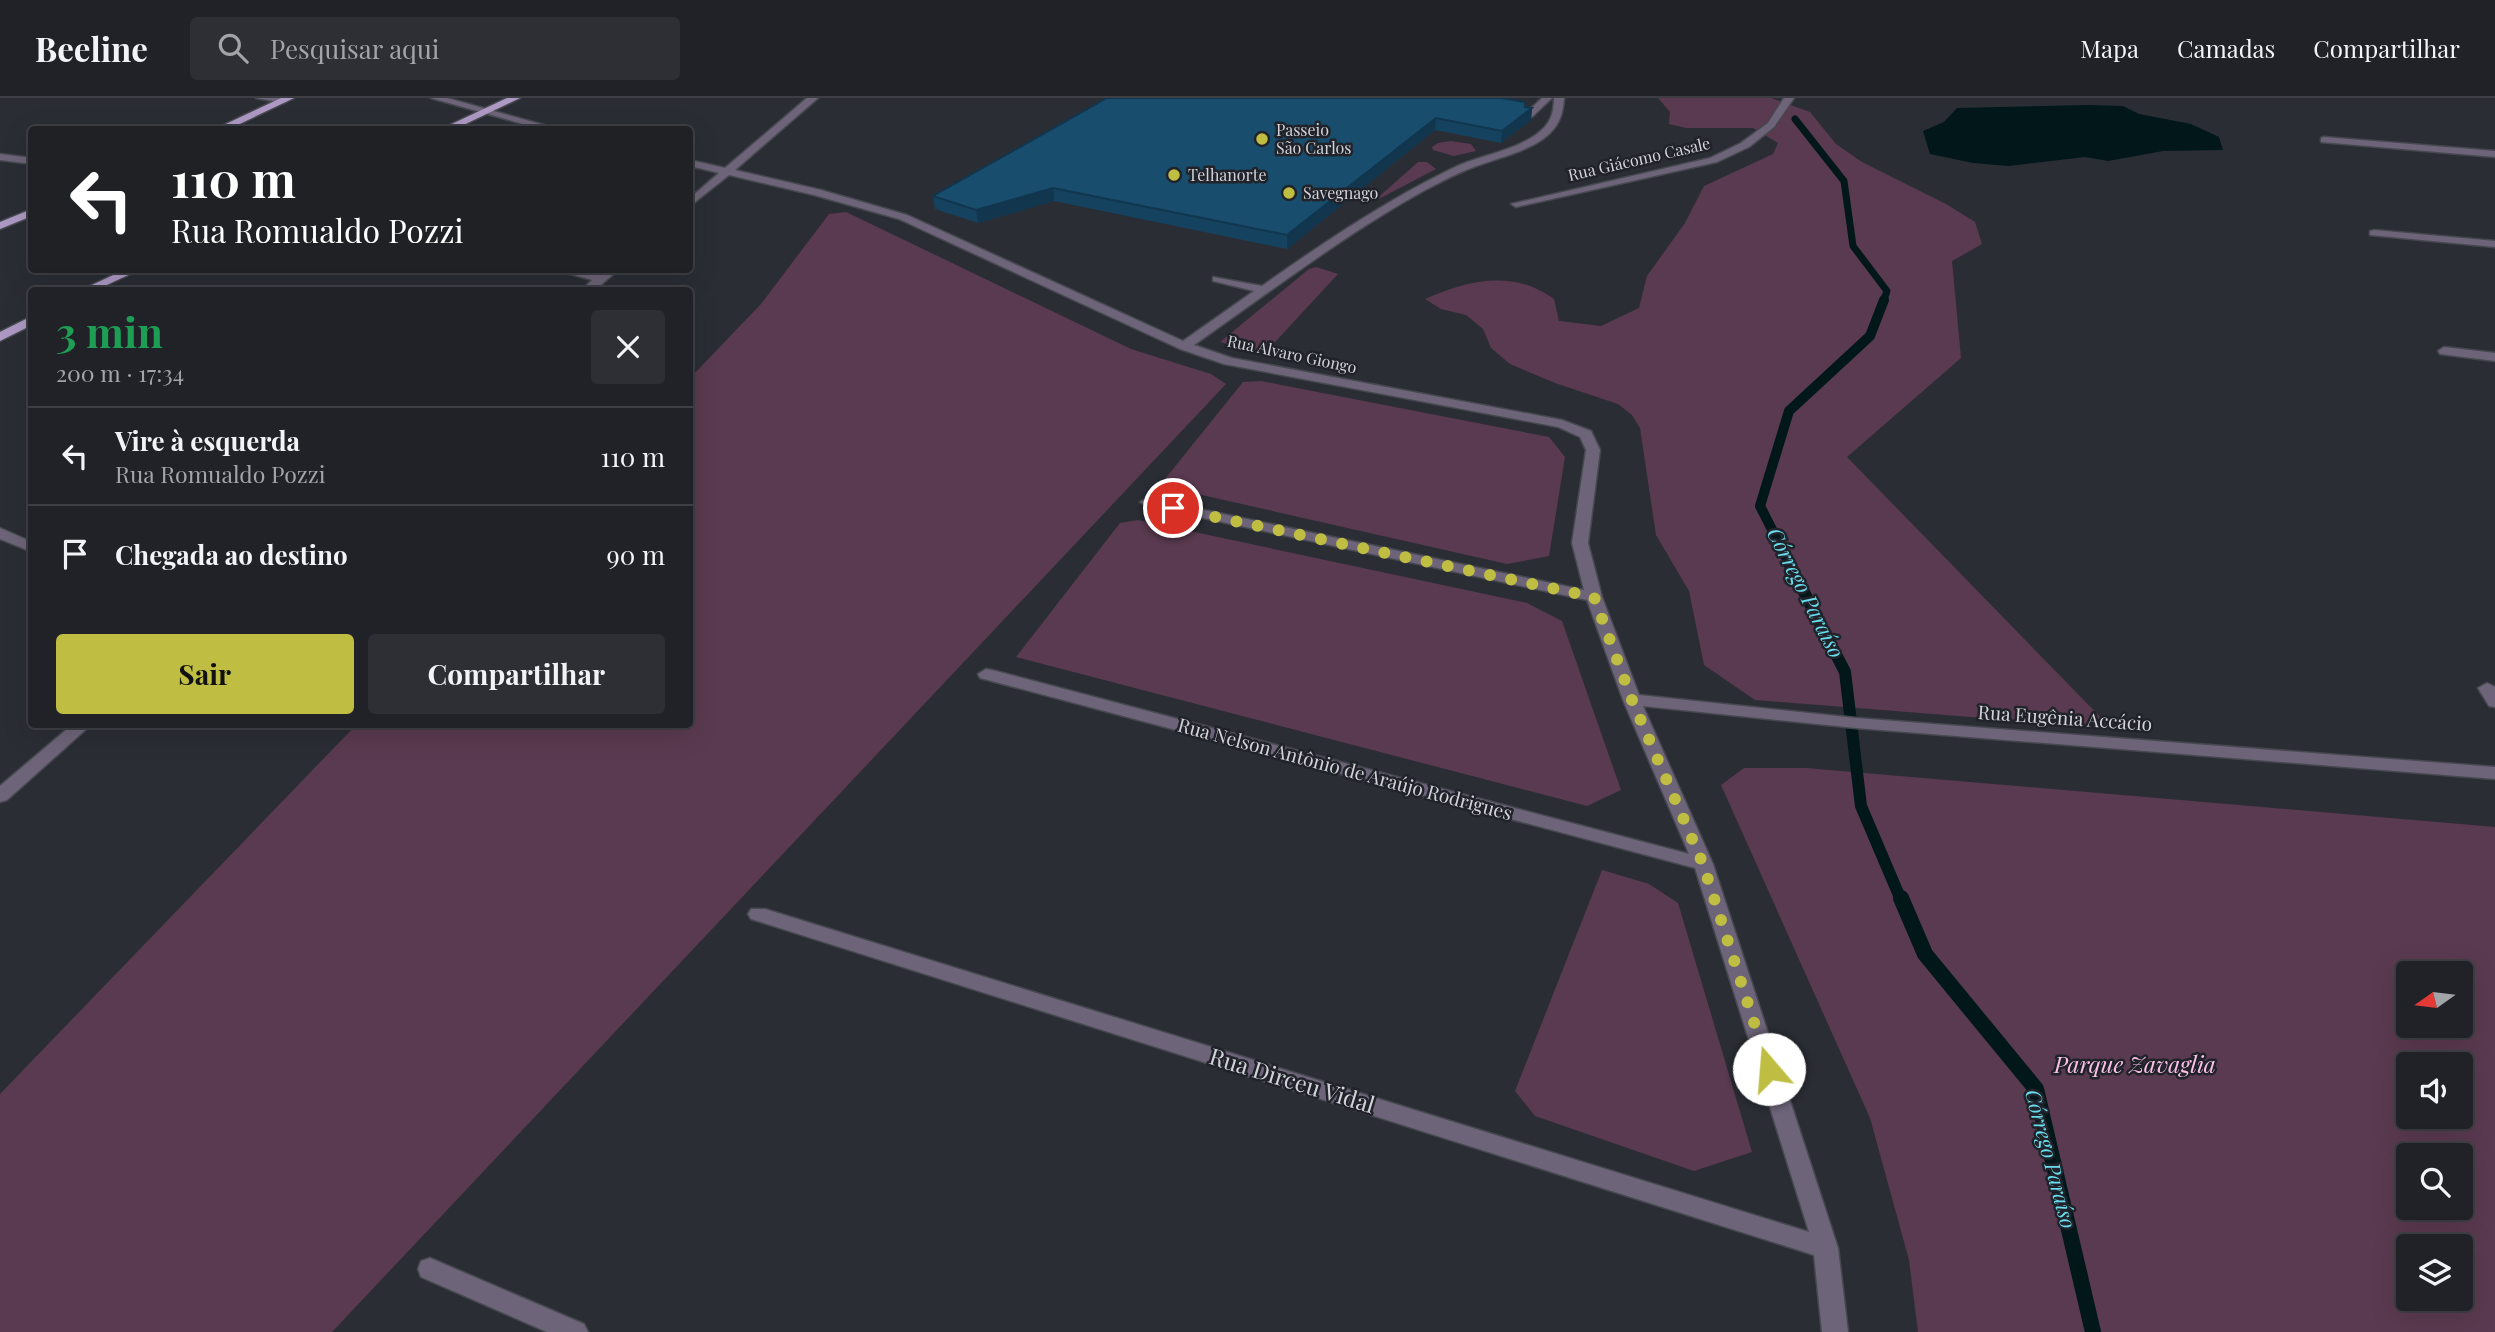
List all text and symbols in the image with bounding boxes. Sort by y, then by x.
search box [190,17,680,80]
text: Beeline [35,26,148,70]
icon: search [214,29,252,67]
text: Pesquisar aqui [270,31,439,66]
text: Mapa [2080,32,2139,64]
text: Camadas [2177,32,2275,64]
text: Compartilhar [2313,32,2460,64]
place label: Passeio São Carlos [1276,119,1351,158]
marker: Passeio São Carlos [1254,131,1270,147]
street label: Rua Giácomo Casale [1566,132,1712,185]
text: 110 m [171,145,296,210]
icon: left [56,154,147,245]
place label: Telhanorte [1188,164,1267,185]
marker: Telhanorte [1166,167,1182,183]
place label: Savegnago [1303,182,1379,203]
marker: Savegnago [1281,185,1297,201]
text: Rua Romualdo Pozzi [171,208,464,251]
text: 3 min [56,303,163,359]
button: close [591,310,665,384]
street label: Rua Alvaro Giongo [1225,330,1359,378]
text: 200 m · 17:34 [56,357,184,388]
text: Vire à esquerda [115,423,300,458]
icon: left [56,437,94,475]
text: 110 m [601,439,665,474]
text: Rua Romualdo Pozzi [115,458,325,489]
pin [1143,478,1203,538]
icon: arrive [1154,489,1192,527]
water label: Córrego Paraíso [1762,522,1852,662]
icon: arrive [56,535,94,573]
text: Chegada ao destino [115,537,348,572]
text: 90 m [607,537,665,572]
button: Sair [56,634,354,714]
button: Compartilhar [368,634,665,714]
street label: Rua Eugênia Accácio [1977,698,2153,736]
street label: Rua Nelson Antônio de Araújo Rodrigues [1175,711,1515,825]
north arrow [2396,961,2473,1038]
map controls [2396,961,2473,1311]
position arrow [1732,1032,1806,1106]
street label: Rua Dirceu Vidal [1206,1040,1379,1120]
park label: Parque Zavaglia [2053,1048,2216,1079]
button: sound [2396,1052,2473,1129]
water label: Córrego Paraíso [2020,1086,2084,1231]
button: search [2396,1143,2473,1220]
button: layers [2396,1234,2473,1311]

